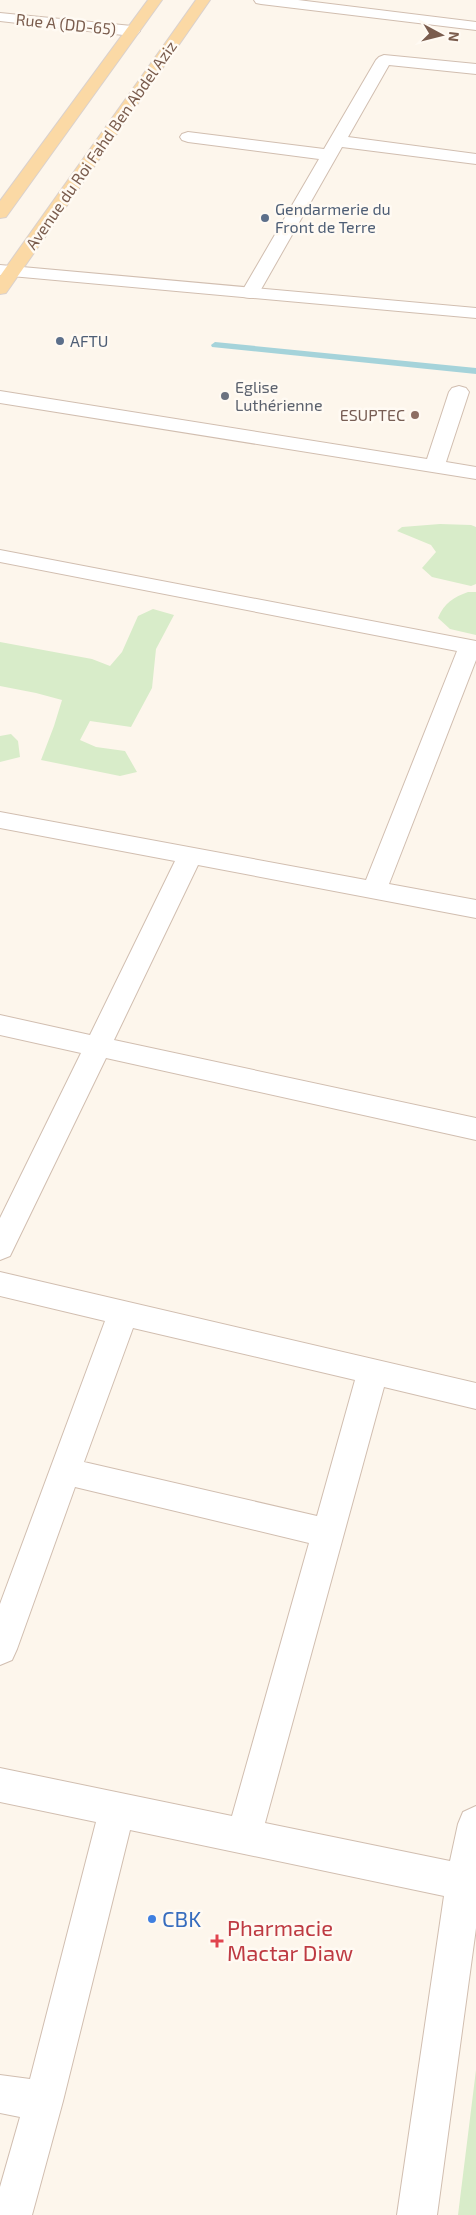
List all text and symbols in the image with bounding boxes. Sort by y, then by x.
street label: Rue A (DD-65) [15,9,117,38]
north arrow [416,10,466,60]
text: N [445,31,463,43]
street label: Avenue du Roi Fahd Ben Abdel Aziz [21,37,180,253]
place label: Gendarmerie du Front de Terre [275,199,391,236]
marker: Gendarmerie du Front de Terre [259,212,271,224]
place label: AFTU [70,331,109,350]
marker: AFTU [54,335,66,347]
place label: Eglise Luthérienne [235,377,323,414]
marker: Eglise Luthérienne [219,390,231,402]
place label: ESUPTEC [340,405,405,424]
marker: ESUPTEC [409,409,421,421]
place label: CBK [162,1905,201,1931]
marker: CBK [146,1913,158,1925]
place label: Pharmacie Mactar Diaw [227,1914,353,1965]
marker: Pharmacie Mactar Diaw [211,1935,223,1947]

